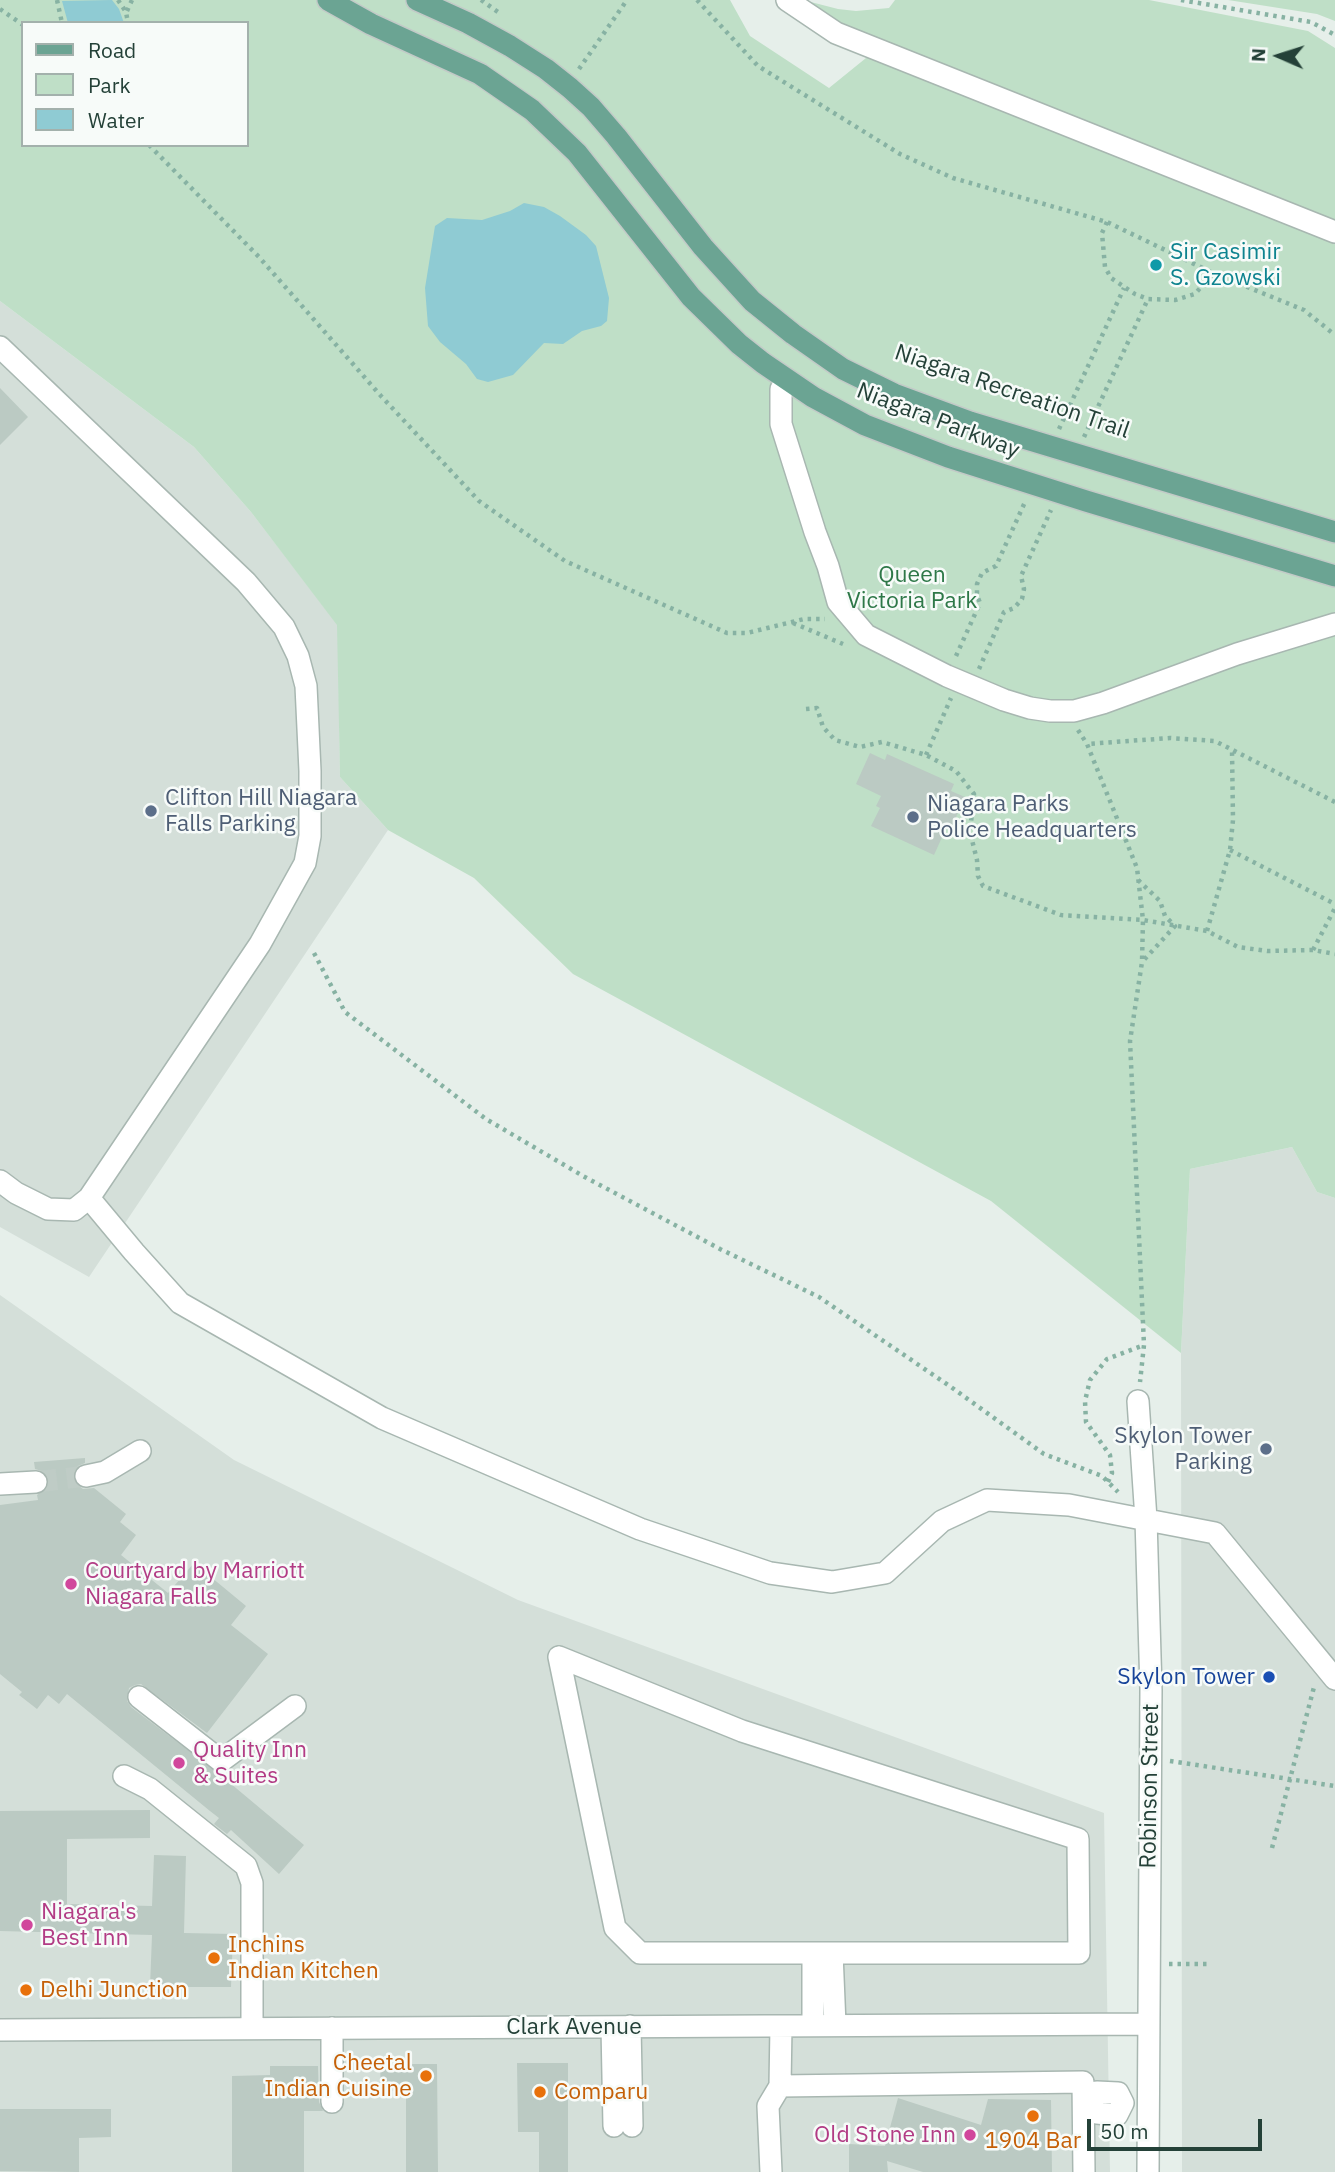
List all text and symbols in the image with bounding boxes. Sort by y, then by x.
legend [21,21,248,147]
north arrow [1244,21,1314,91]
text: Road [88,36,136,64]
text: N [1246,47,1270,62]
text: Park [88,71,131,99]
text: Water [88,106,144,134]
place label: Sir Casimir S. Gzowski [1170,238,1281,292]
marker: Sir Casimir S. Gzowski [1148,257,1164,273]
street label: Niagara Recreation Trail [891,339,1133,445]
street label: Niagara Parkway [853,377,1023,465]
park label: Queen Victoria Park [847,561,977,615]
place label: Clifton Hill Niagara Falls Parking [165,784,357,838]
place label: Niagara Parks Police Headquarters [927,790,1137,844]
marker: Clifton Hill Niagara Falls Parking [143,803,159,819]
marker: Niagara Parks Police Headquarters [905,809,921,825]
place label: Skylon Tower Parking [1114,1422,1252,1476]
marker: Skylon Tower Parking [1258,1441,1274,1457]
place label: Courtyard by Marriott Niagara Falls [85,1557,305,1611]
marker: Courtyard by Marriott Niagara Falls [63,1576,79,1592]
place label: Skylon Tower [1117,1663,1255,1691]
marker: Skylon Tower [1261,1669,1277,1685]
street label: Robinson Street [1135,1703,1165,1869]
place label: Quality Inn & Suites [193,1736,307,1790]
marker: Quality Inn & Suites [171,1755,187,1771]
place label: Niagara's Best Inn [41,1898,137,1952]
marker: Niagara's Best Inn [19,1917,35,1933]
place label: Inchins Indian Kitchen [228,1931,379,1985]
marker: Inchins Indian Kitchen [206,1950,222,1966]
place label: Delhi Junction [40,1976,188,2004]
marker: Delhi Junction [18,1982,34,1998]
street label: Clark Avenue [506,2013,642,2041]
place label: Cheetal Indian Cuisine [264,2049,412,2103]
marker: Cheetal Indian Cuisine [418,2068,434,2084]
place label: Comparu [554,2078,648,2106]
marker: Comparu [532,2084,548,2100]
scale bar [1090,2106,1265,2150]
marker: 1904 Bar [1025,2108,1041,2124]
text: 50 m [1100,2117,1149,2145]
place label: Old Stone Inn [814,2121,956,2149]
marker: Old Stone Inn [962,2127,978,2143]
place label: 1904 Bar [985,2127,1081,2155]

